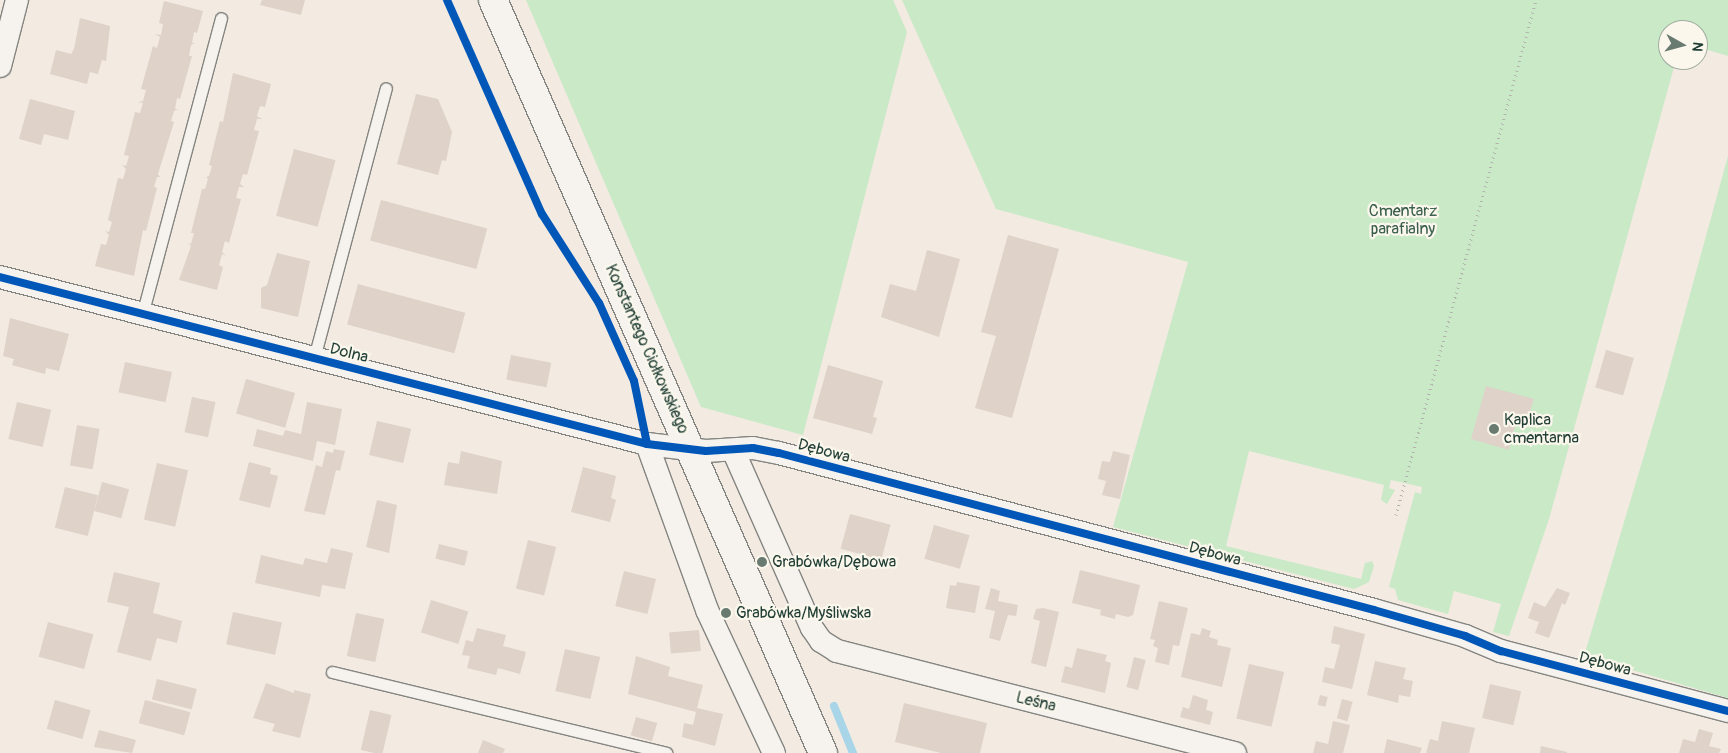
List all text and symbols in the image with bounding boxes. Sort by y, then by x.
north arrow [1658,20,1708,70]
text: N [1688,41,1706,53]
park label: Cmentarz parafialny [1369,201,1437,239]
street label: Konstantego Ciołkowskiego [601,261,693,437]
street label: Dolna [328,339,370,367]
place label: Kaplica cmentarna [1504,410,1579,448]
marker: Kaplica cmentarna [1488,423,1500,435]
street label: Dębowa [796,435,852,467]
street label: Dębowa [1187,538,1243,570]
place label: Grabówka/Dębowa [772,552,896,572]
marker: Grabówka/Dębowa [756,556,768,568]
place label: Grabówka/Myśliwska [736,603,871,623]
marker: Grabówka/Myśliwska [720,607,732,619]
street label: Dębowa [1577,648,1633,680]
street label: Leśna [1014,688,1058,716]

